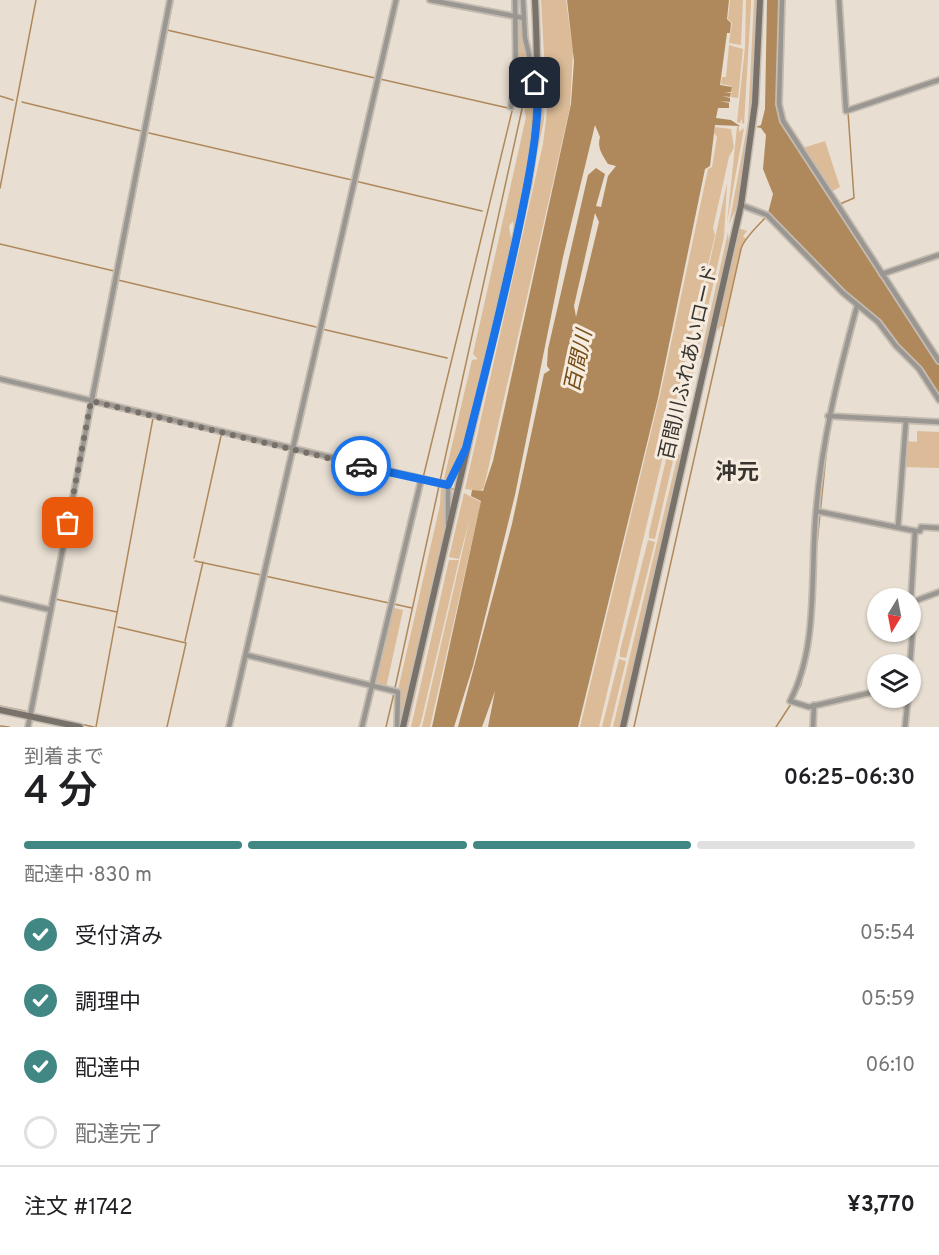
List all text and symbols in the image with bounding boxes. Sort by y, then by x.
pin [509,57,560,108]
icon: home [518,66,551,99]
street label: 百間川ふれあいロード [655,262,725,463]
water label: 百間川 [560,326,600,395]
courier [331,436,391,496]
icon: car [345,450,378,483]
district label: 沖元 [715,460,759,487]
pin [42,497,93,548]
icon: bag [51,506,84,539]
north arrow [867,588,921,642]
map controls [867,588,921,708]
button: layers [867,654,921,708]
text: 到着まで [24,745,104,771]
text: 06:25–06:30 [784,765,915,792]
text: 4 分 [24,769,97,818]
text: 配達中 · 830 m [24,863,152,889]
icon: check [24,918,57,951]
text: 05:54 [860,921,915,947]
text: 受付済み [75,924,163,951]
icon: check [24,984,57,1017]
text: 05:59 [861,987,915,1013]
text: 調理中 [75,990,141,1017]
icon: check [24,1050,57,1083]
text: 06:10 [865,1053,915,1079]
text: 配達中 [75,1056,141,1083]
text: 配達完了 [75,1122,163,1149]
text: ¥3,770 [847,1192,915,1219]
text: 注文 #1742 [24,1195,133,1222]

